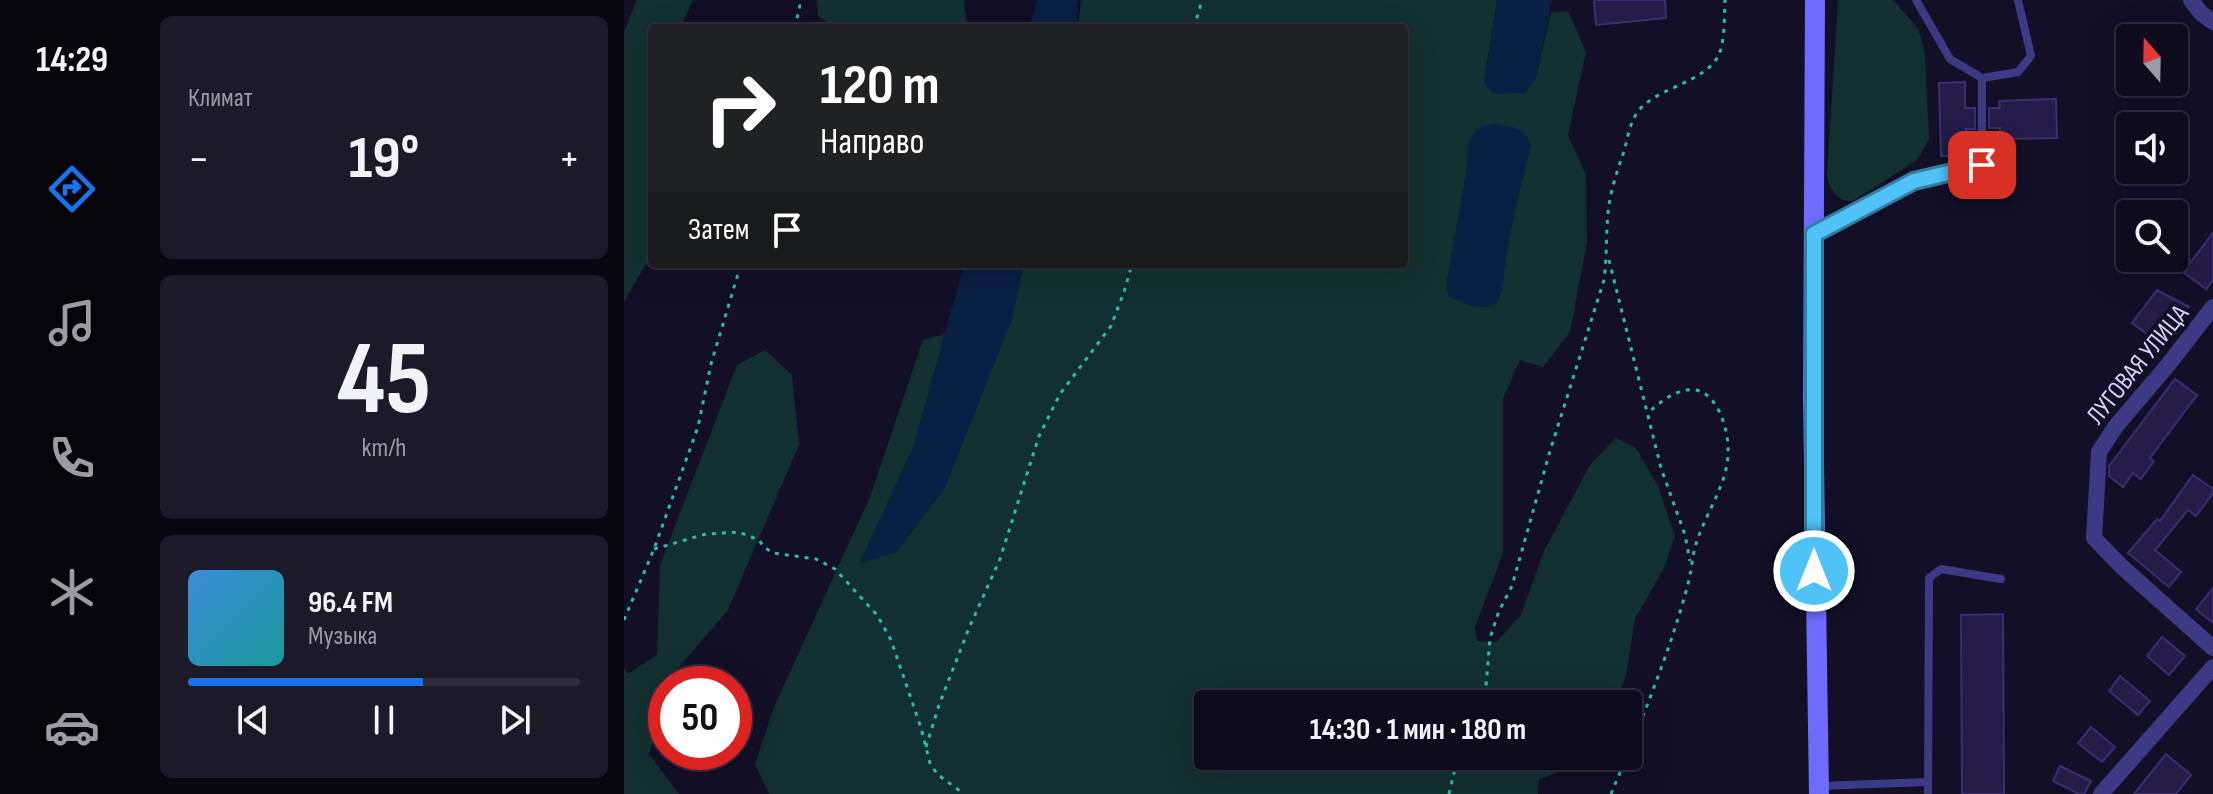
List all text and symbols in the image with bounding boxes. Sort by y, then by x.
north arrow [2116,24,2188,96]
map controls [2116,24,2188,272]
text: 14:29 [36,39,108,82]
text: 120 m [820,53,940,120]
icon: right [688,56,792,160]
text: Климат [188,83,252,114]
button: sound [2116,112,2188,184]
text: Направо [820,121,924,164]
text: 19° [349,123,419,195]
pin [1948,131,2016,199]
text: − [188,133,210,186]
text: + [558,133,580,186]
icon: arrive [1960,143,2004,187]
icon: directions [44,161,100,217]
button: search [2116,200,2188,272]
icon: arrive [765,208,809,252]
text: Затем [688,212,749,248]
icon: music [44,295,100,351]
street label: ЛУГОВАЯ УЛИЦА [2081,298,2196,431]
text: 45 [337,318,431,443]
icon: phone [44,430,100,486]
text: km/h [362,433,406,464]
position arrow [1772,529,1856,613]
icon: climate [44,564,100,620]
text: 96.4 FM [308,585,393,621]
text: Музыка [308,621,377,652]
speed limit sign: 50 [648,666,752,770]
icon: previous [231,698,275,742]
icon: pause [362,698,406,742]
icon: next [493,698,537,742]
icon: car [44,699,100,755]
text: 14:30 · 1 мин · 180 m [1310,712,1526,748]

